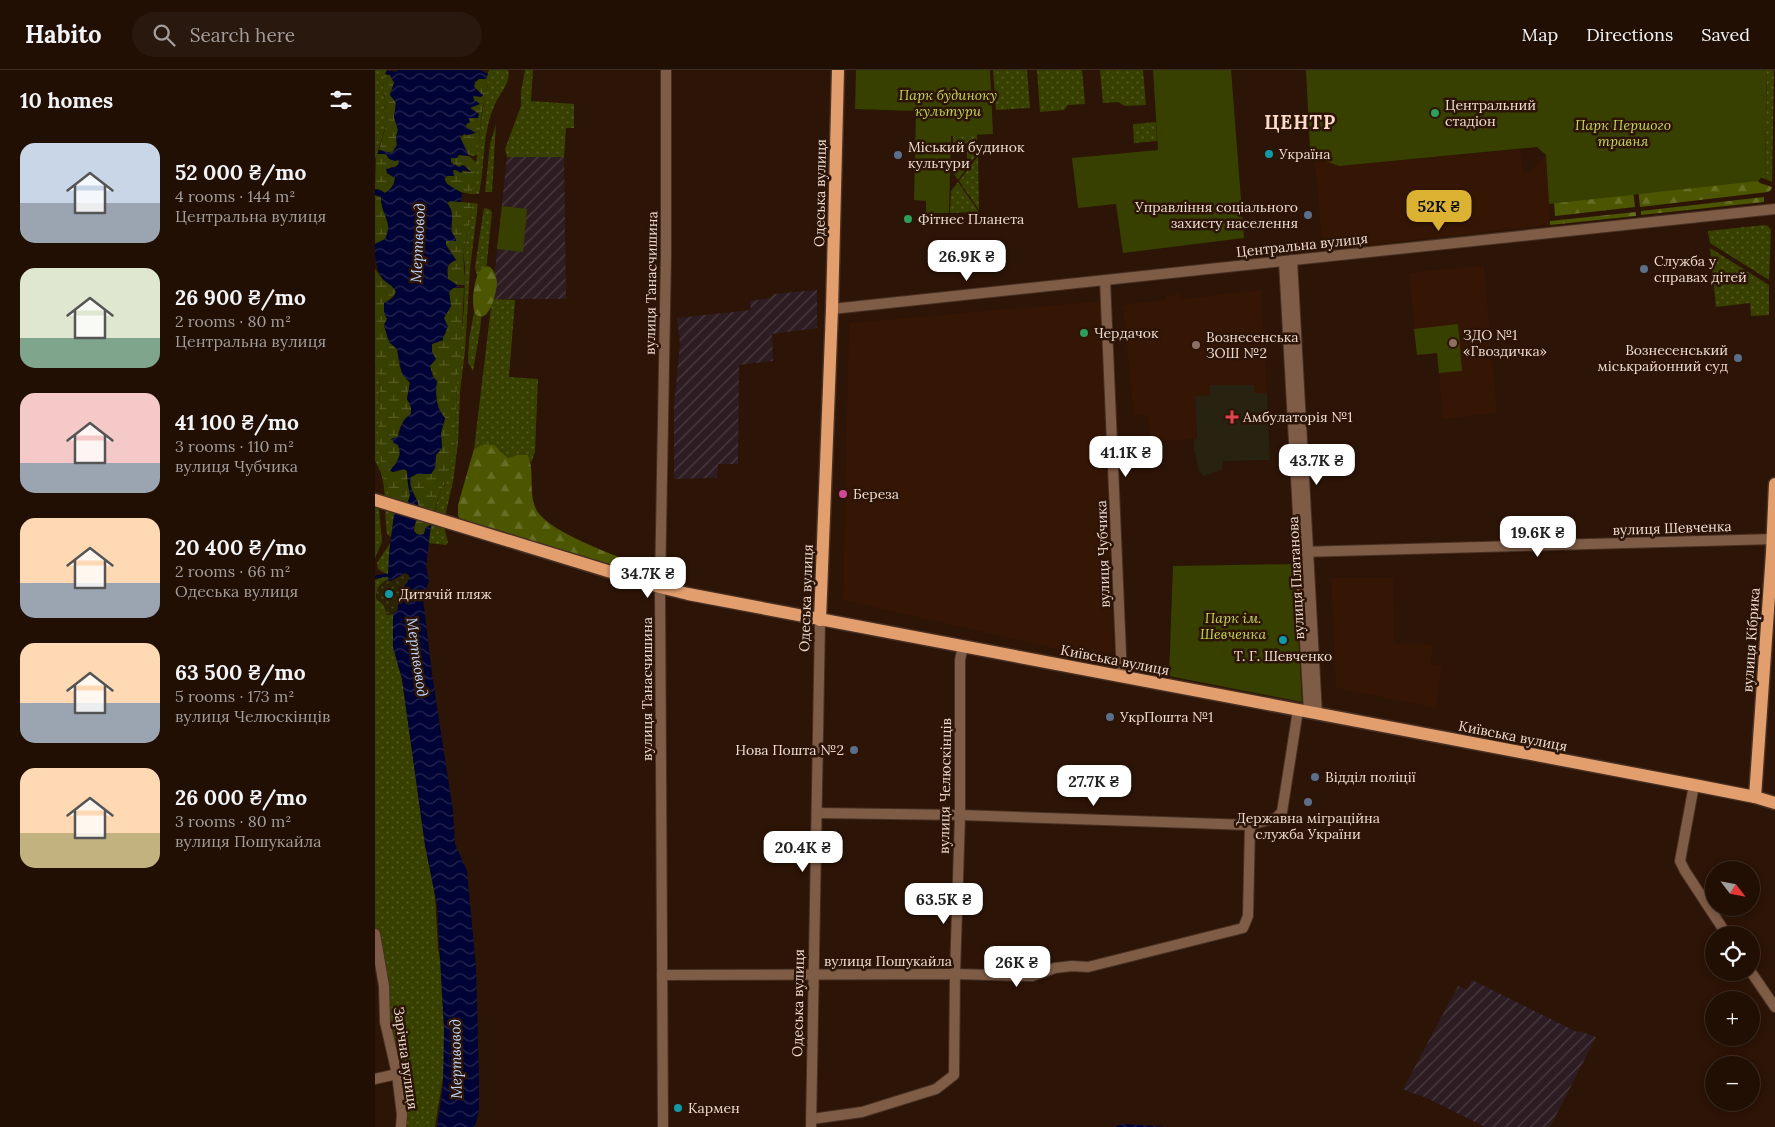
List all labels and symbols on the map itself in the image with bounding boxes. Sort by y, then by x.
park label: Парк будиноку культури [899,86,997,120]
place label: Центральний стадіон [1445,96,1536,130]
marker: Центральний стадіон [1429,107,1441,119]
district label: ЦЕНТР [1264,110,1336,134]
park label: Парк Першого травня [1575,116,1671,150]
place label: Міський будинок культури [908,138,1025,172]
street label: Одеська вулиця [810,139,830,247]
place label: Україна [1278,145,1331,163]
marker: Україна [1263,148,1275,160]
marker: Міський будинок культури [892,149,904,161]
pin: 52K ₴ [1404,190,1474,232]
place label: Управління соціального захисту населення [1134,198,1298,232]
water label: Мертвовод [406,203,429,283]
marker: Управління соціального захисту населення [1302,209,1314,221]
place label: Фітнес Планета [918,210,1024,228]
street label: вулиця Танасчишина [641,211,661,355]
marker: Фітнес Планета [902,213,914,225]
street label: Центральна вулиця [1235,229,1369,261]
pin: 26.9K ₴ [921,240,1013,282]
place label: Служба у справах дітей [1654,252,1747,286]
marker: Служба у справах дітей [1638,263,1650,275]
place label: Чердачок [1094,324,1159,342]
place label: ЗДО №1 «Гвоздичка» [1463,326,1547,360]
marker: Чердачок [1078,327,1090,339]
place label: Вознесенська ЗОШ №2 [1206,328,1299,362]
marker: ЗДО №1 «Гвоздичка» [1447,337,1459,349]
marker: Вознесенська ЗОШ №2 [1190,339,1202,351]
place label: Вознесенський міськрайонний суд [1597,341,1728,375]
marker: Вознесенський міськрайонний суд [1732,352,1744,364]
place label: Амбулаторія №1 [1242,408,1353,426]
marker: Амбулаторія №1 [1225,410,1239,424]
pin: 41.1K ₴ [1080,436,1172,478]
pin: 43.7K ₴ [1271,444,1363,486]
place label: Береза [853,485,899,503]
marker: Береза [837,488,849,500]
street label: вулиця Чубчика [1092,500,1114,608]
street label: вулиця Платанова [1284,516,1308,640]
pin: 19.6K ₴ [1492,516,1584,558]
street label: вулиця Шевченка [1612,517,1732,539]
street label: Одеська вулиця [795,544,817,652]
pin: 34.7K ₴ [602,556,694,599]
place label: Дитячій пляж [399,585,492,603]
street label: вулиця Кібрика [1738,587,1764,693]
marker: Дитячій пляж [383,588,395,600]
park label: Парк ім. Шевченка [1200,609,1266,643]
water label: Мертвовод [403,616,432,698]
street label: вулиця Танасчишина [638,617,656,761]
marker: Т. Г. Шевченко [1277,634,1289,646]
street label: Київська вулиця [1059,641,1171,679]
place label: Т. Г. Шевченко [1234,647,1332,665]
place label: УкрПошта №1 [1119,708,1213,726]
marker: УкрПошта №1 [1104,711,1116,723]
street label: Київська вулиця [1457,717,1569,755]
street label: вулиця Челюскінців [935,718,955,854]
place label: Нова Пошта №2 [735,741,844,759]
marker: Нова Пошта №2 [848,744,860,756]
pin: 27.7K ₴ [1048,764,1140,807]
place label: Відділ поліції [1325,768,1416,786]
marker: Відділ поліції [1309,771,1321,783]
marker: Державна міграційна служба України [1302,796,1314,808]
place label: Державна міграційна служба України [1236,809,1380,843]
pin: 20.4K ₴ [757,830,849,873]
north arrow [1705,861,1760,916]
pin: 63.5K ₴ [898,882,990,925]
pin: 26K ₴ [982,946,1052,988]
street label: Одеська вулиця [788,949,808,1057]
street label: вулиця Пошукайла [824,952,952,970]
street label: Зарічна вулиця [390,1006,422,1110]
water label: Мертвовод [445,1019,466,1099]
place label: Кармен [688,1099,740,1117]
marker: Кармен [672,1102,684,1114]

